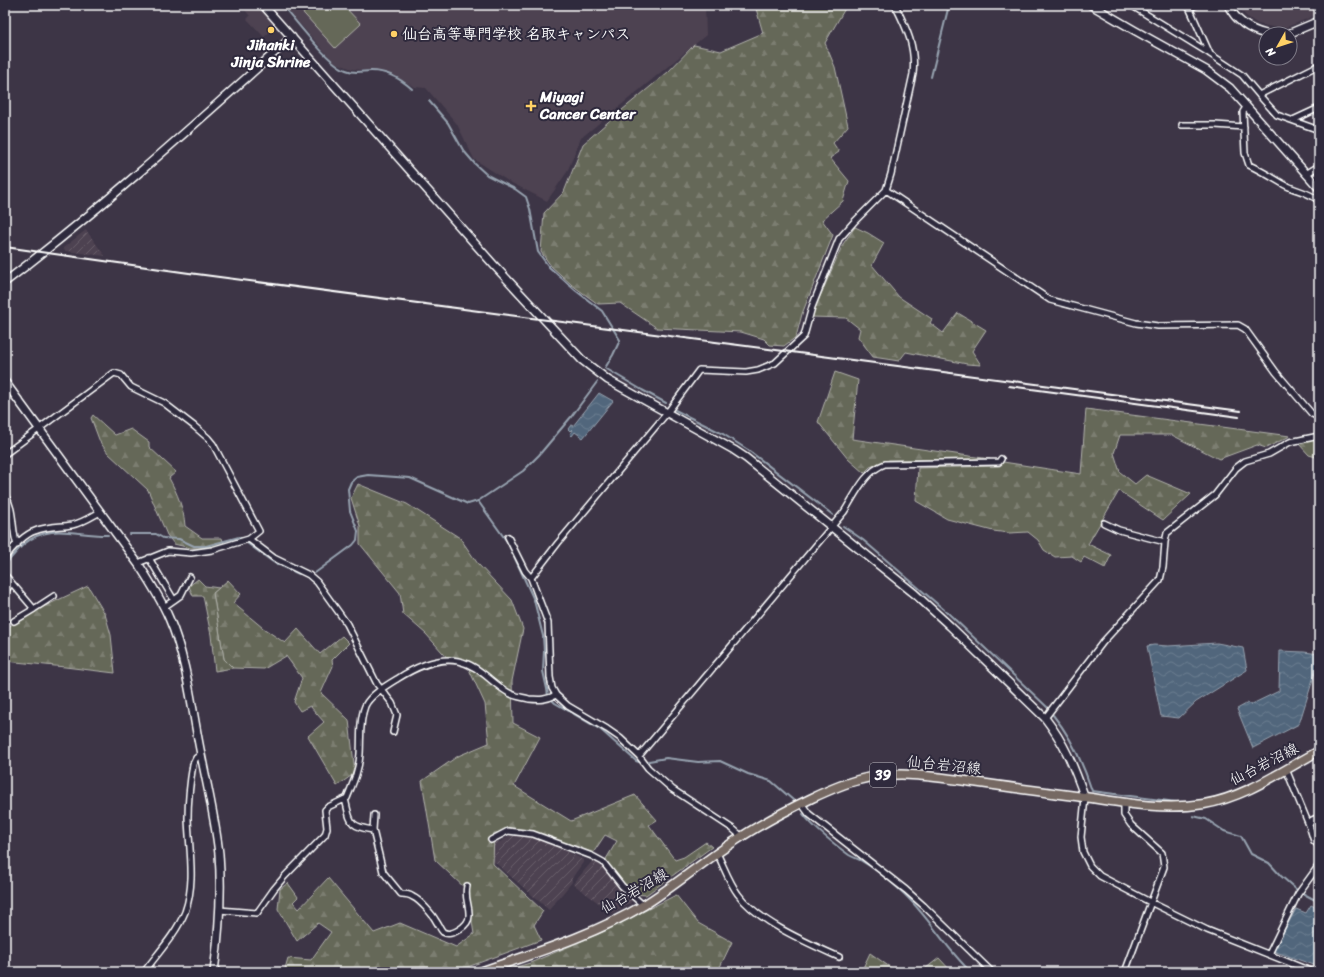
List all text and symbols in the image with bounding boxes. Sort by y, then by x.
place label: 仙台高等専門学校 名取キャンパス [402,21,630,47]
marker: Jihanki Jinja Shrine [266,25,276,35]
north arrow [1258,26,1298,66]
marker: 仙台高等専門学校 名取キャンパス [389,29,399,39]
place label: Jihanki Jinja Shrine [231,32,311,75]
text: N [1261,43,1281,62]
place label: Miyagi Cancer Center [539,84,637,127]
marker: Miyagi Cancer Center [525,100,537,112]
street label: 仙台岩沼線 [1225,735,1303,793]
street label: 仙台岩沼線 [905,748,983,782]
road number: 39 [870,763,896,787]
street label: 仙台岩沼線 [595,861,673,921]

